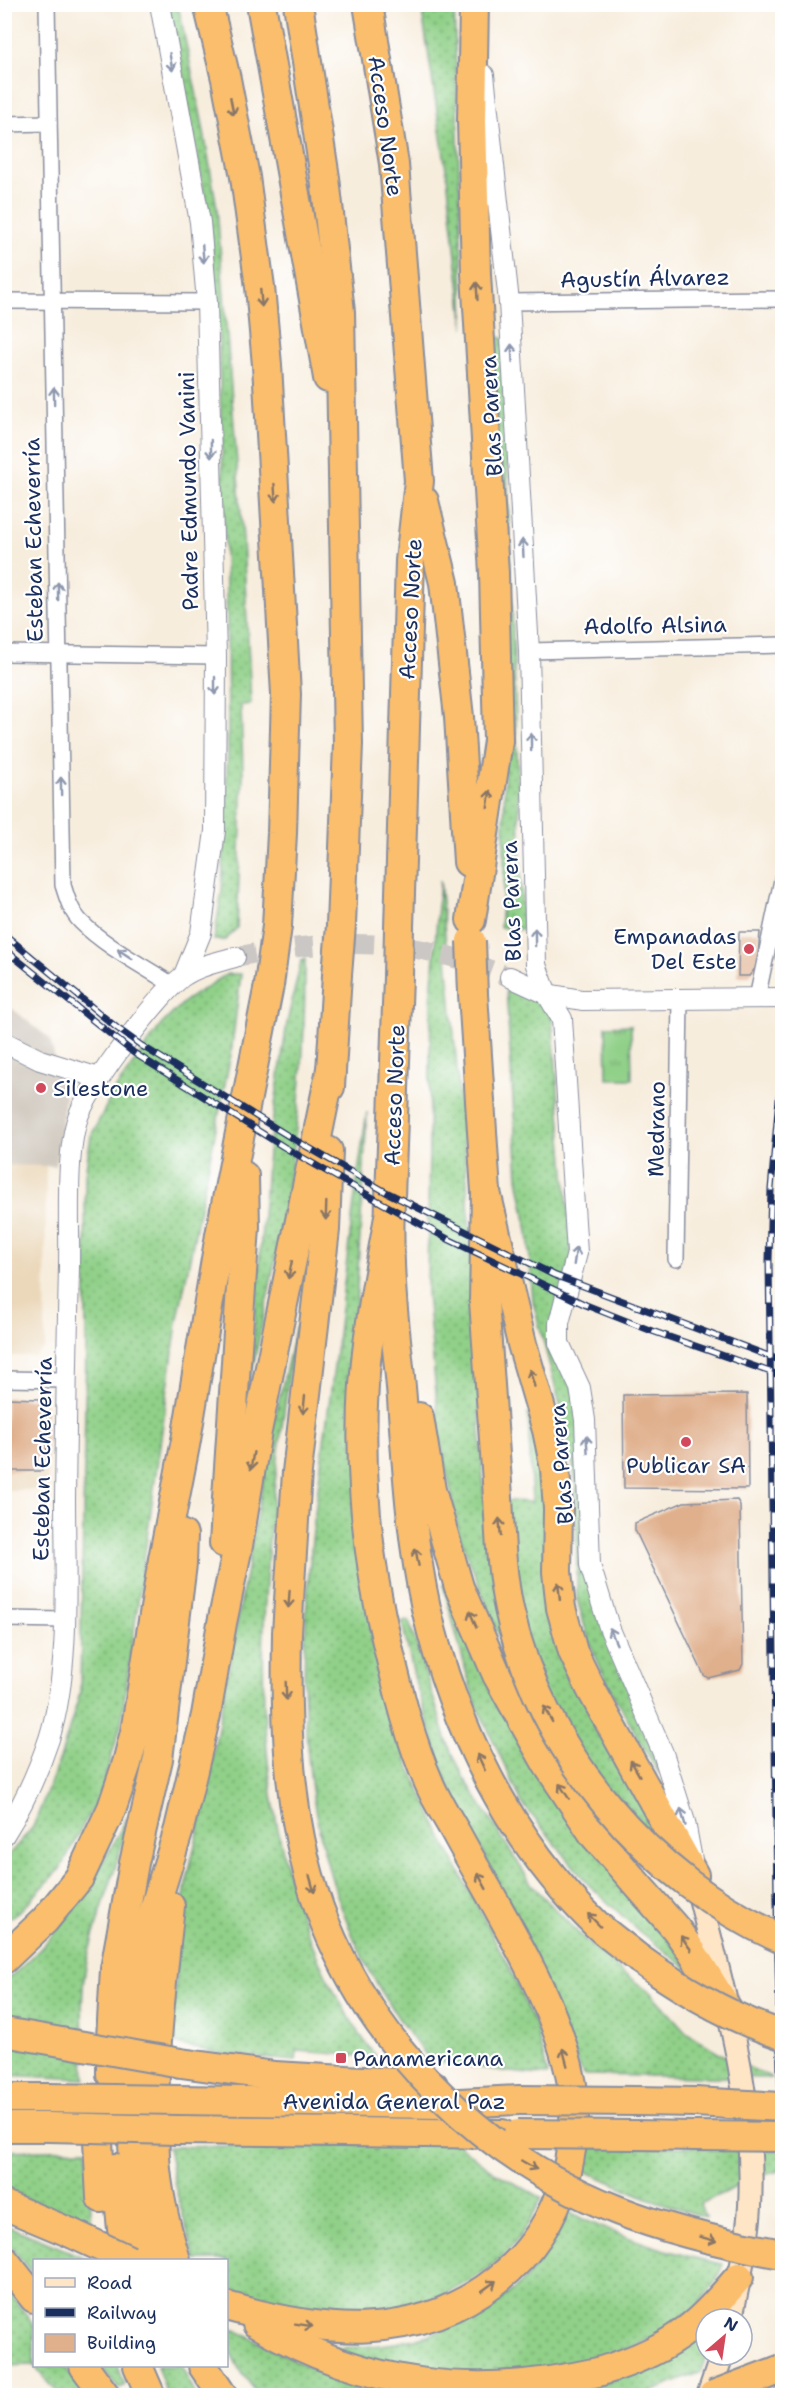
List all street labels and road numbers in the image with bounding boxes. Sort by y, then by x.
street label: Acceso Norte [361,54,410,198]
street label: Agustín Álvarez [560,263,730,294]
street label: Blas Parera [474,355,509,477]
street label: Padre Edmundo Vanini [172,371,205,611]
street label: Esteban Echeverría [17,437,50,642]
street label: Acceso Norte [392,538,429,680]
street label: Adolfo Alsina [583,610,727,641]
street label: Blas Parera [495,840,528,962]
street label: Acceso Norte [378,1024,411,1166]
street label: Medrano [641,1081,672,1177]
street label: Esteban Echeverría [26,1356,59,1561]
street label: Blas Parera [543,1402,580,1525]
street label: Avenida General Paz [282,2087,506,2116]

